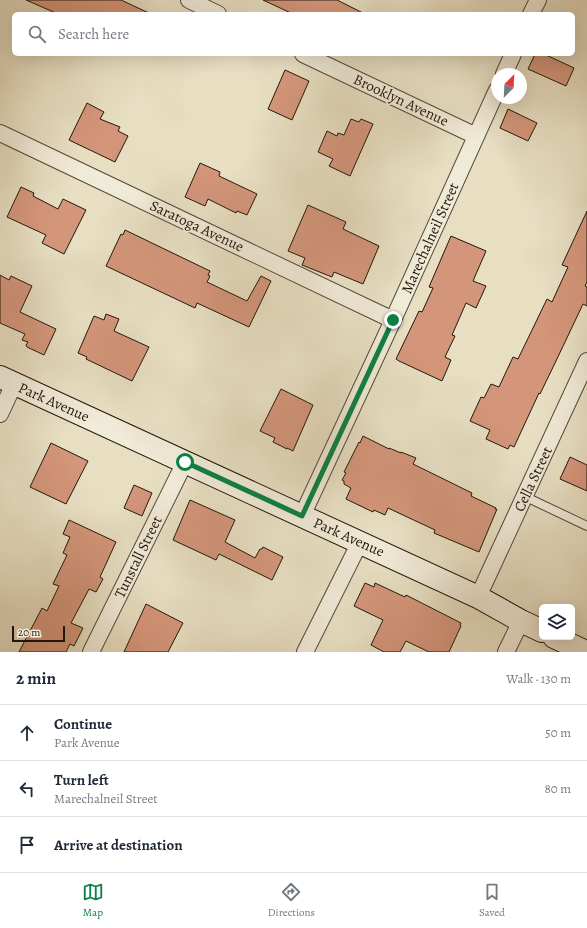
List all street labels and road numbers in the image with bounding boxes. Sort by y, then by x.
street label: Brooklyn Avenue [350,69,452,131]
street label: Marechalneil Street [397,179,463,297]
street label: Saratoga Avenue [147,195,248,257]
street label: Park Avenue [15,377,93,427]
street label: Cella Street [509,443,557,515]
street label: Tunstall Street [109,512,167,601]
street label: Park Avenue [310,512,388,562]

